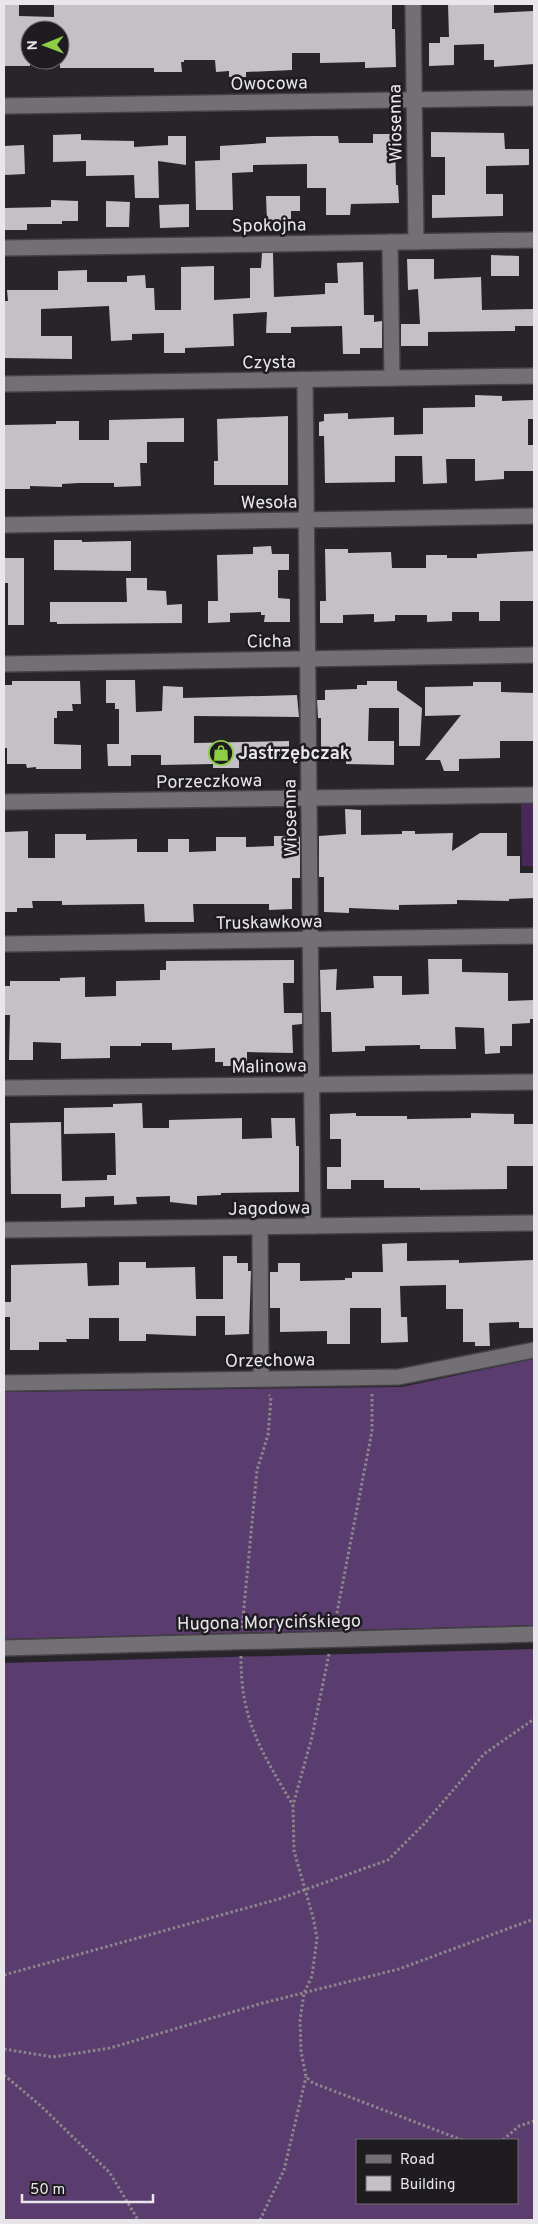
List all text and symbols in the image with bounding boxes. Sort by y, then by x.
north arrow [20,20,70,70]
text: N [25,40,42,50]
street label: Owocowa [230,72,308,97]
street label: Wiosenna [384,84,409,162]
street label: Spokojna [232,214,307,239]
street label: Czysta [242,352,296,375]
street label: Wesoła [240,492,298,515]
street label: Cicha [246,631,292,654]
shop icon: Jastrzębczak [208,740,234,766]
place label: Jastrzębczak [238,743,350,766]
street label: Porzeczkowa [156,770,262,795]
street label: Wiosenna [279,779,304,857]
street label: Truskawkowa [216,911,323,936]
street label: Malinowa [231,1055,307,1080]
street label: Jagodowa [228,1197,310,1222]
street label: Orzechowa [225,1349,315,1374]
street label: Hugona Morycińskiego [177,1610,361,1637]
legend [356,2139,518,2204]
text: Road [400,2151,435,2170]
scale bar [22,2172,154,2204]
text: Building [400,2176,455,2195]
text: 50 m [30,2181,65,2200]

